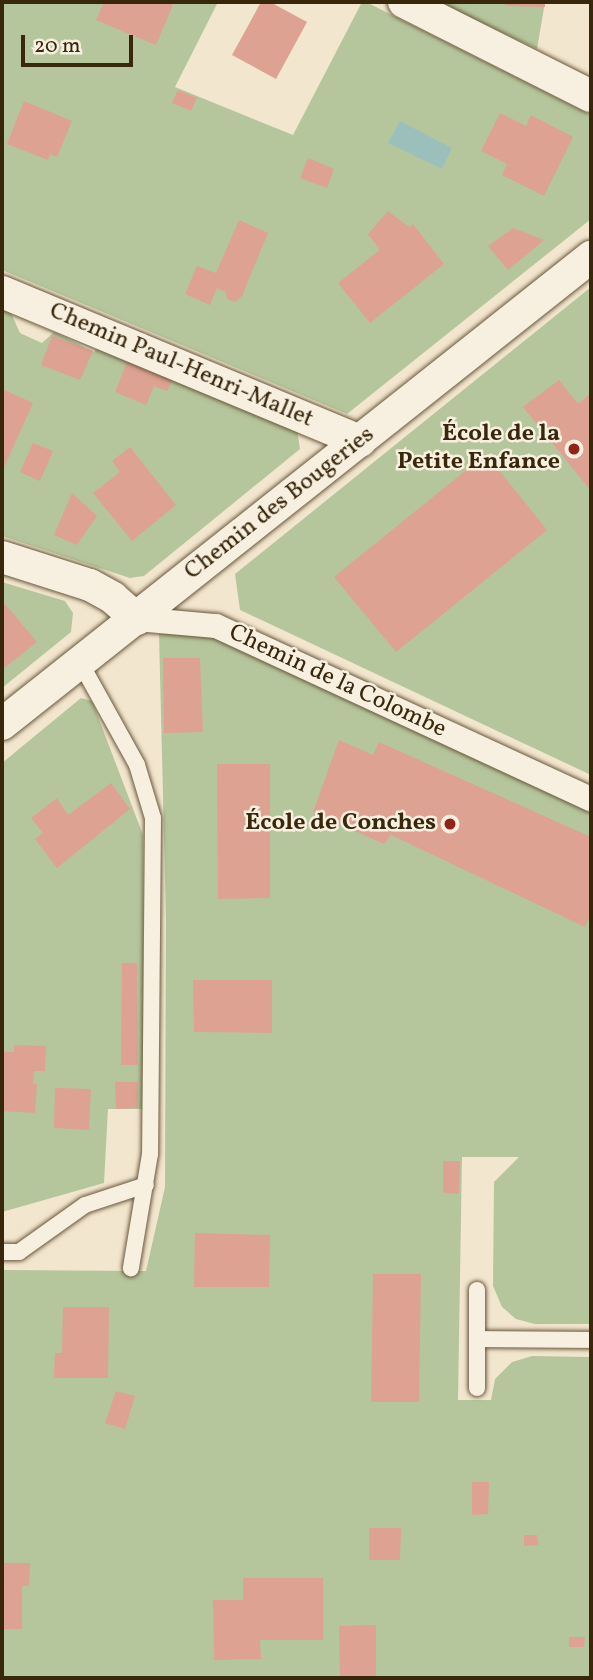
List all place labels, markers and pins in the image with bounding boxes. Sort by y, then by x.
place label: École de la Petite Enfance [397,421,560,477]
marker: École de la Petite Enfance [566,441,582,457]
place label: École de Conches [245,810,436,838]
marker: École de Conches [442,816,458,832]

